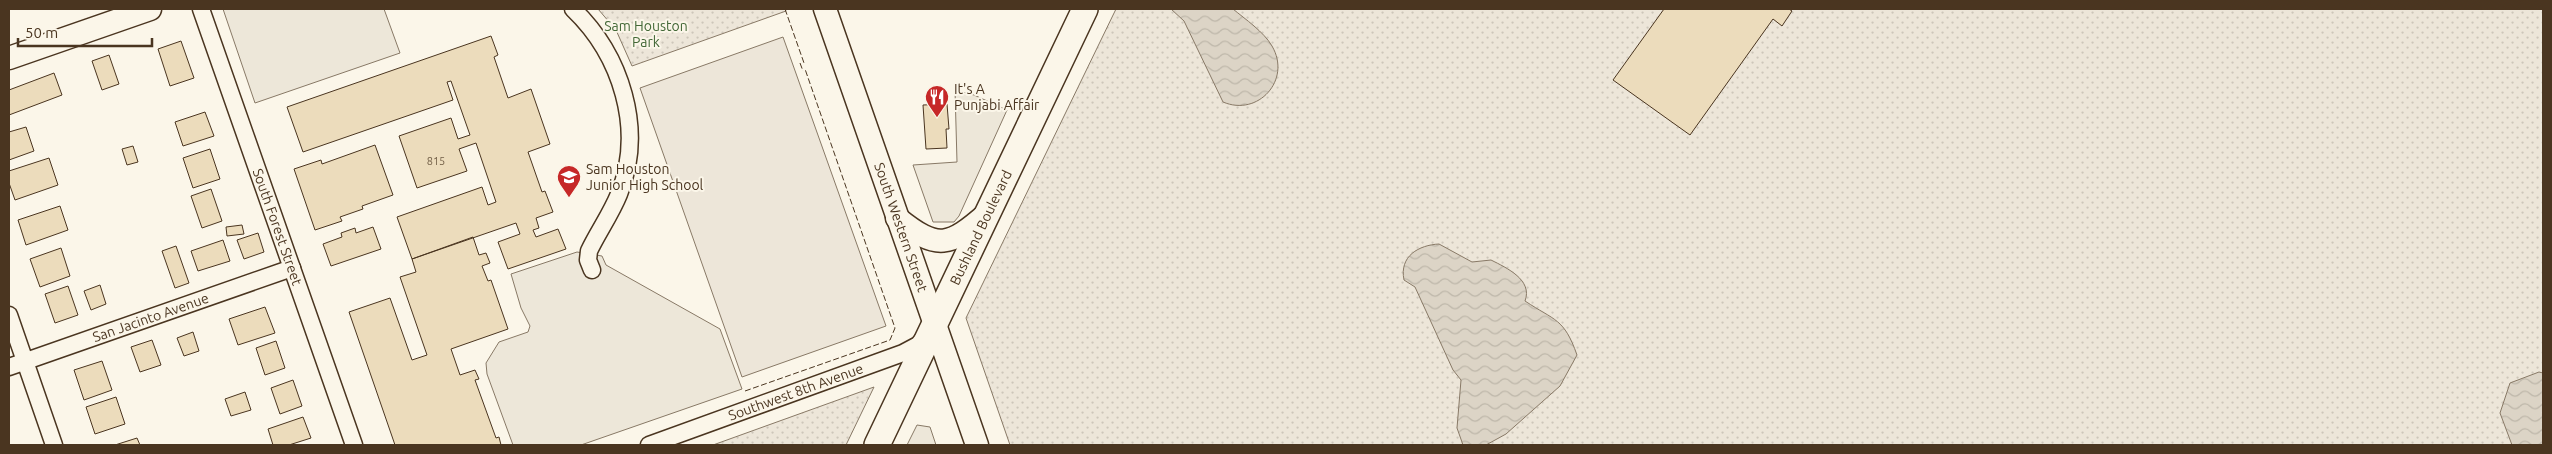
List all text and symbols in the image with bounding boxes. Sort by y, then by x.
scale bar [18,15,151,47]
park label: Sam Houston Park [604,18,688,50]
text: 50 m [25,24,58,41]
place label: It's A Punjabi Affair [954,81,1040,113]
restaurant icon: It's A Punjabi Affair [924,84,950,118]
house number: 815 [427,155,445,167]
street label: South Western Street [871,160,931,294]
place label: Sam Houston Junior High School [586,161,704,193]
school or university icon: Sam Houston Junior High School [556,164,582,198]
street label: South Forest Street [250,166,306,288]
street label: Bushland Boulevard [947,167,1015,287]
street label: San Jacinto Avenue [90,290,211,345]
street label: Southwest 8th Avenue [726,360,865,424]

